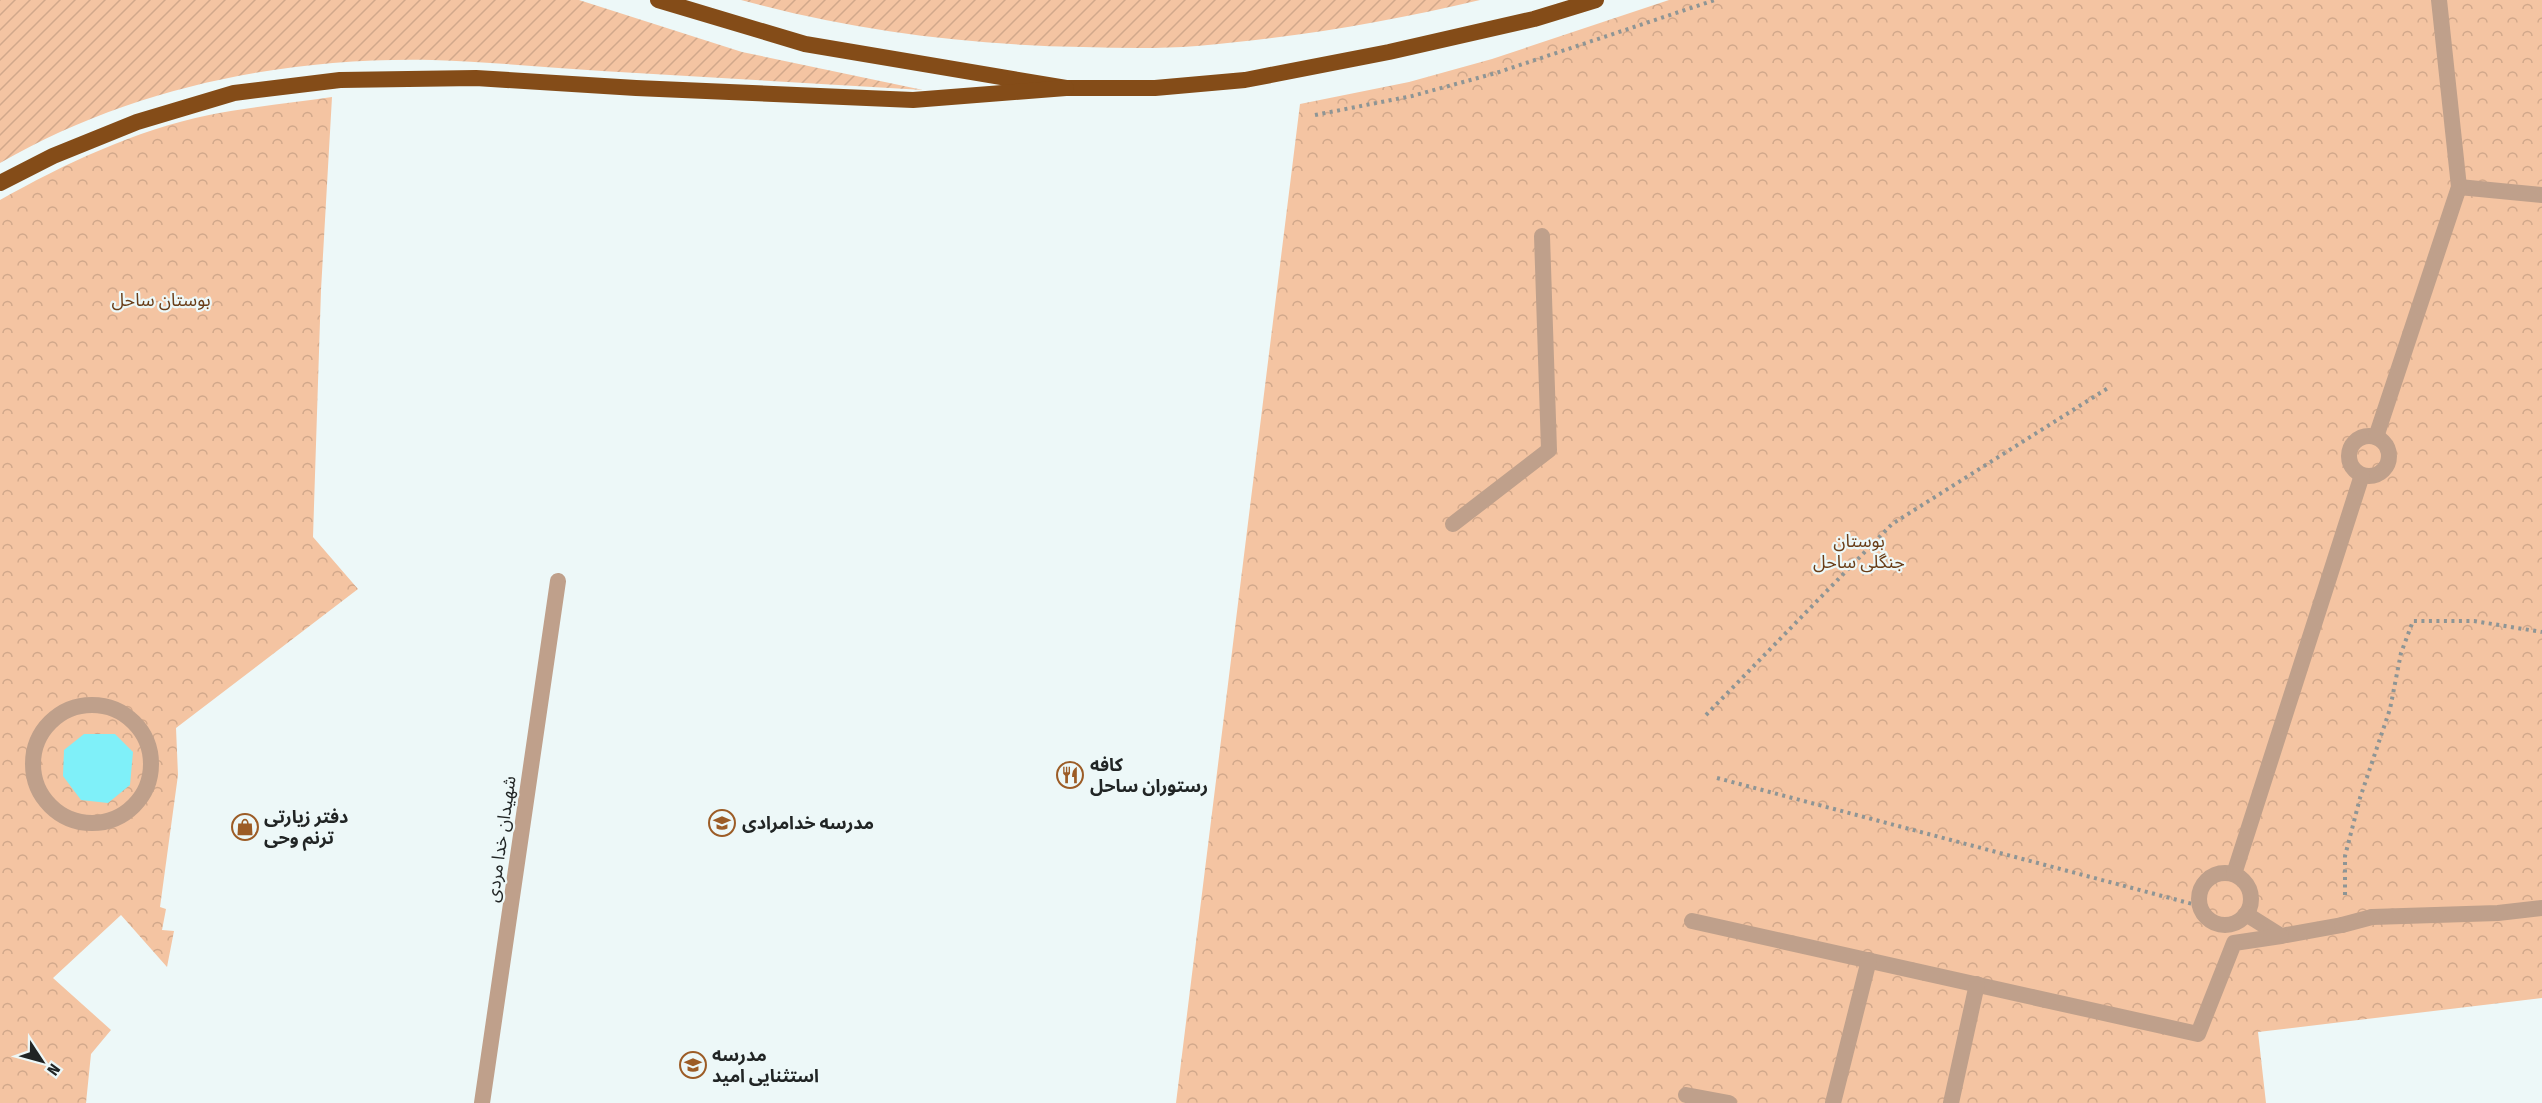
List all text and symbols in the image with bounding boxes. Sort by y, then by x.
park label: بوستان ساحل [111,289,211,311]
park label: بوستان جنگلی ساحل [1813,530,1905,573]
place label: کافه رستوران ساحل [1090,754,1208,797]
restaurant icon: کافه رستوران ساحل [1055,760,1085,790]
street label: شهیدان خدا مردی [481,774,521,904]
place label: دفتر زیارتی ترنم وحی [264,806,348,851]
school or university icon: مدرسه خدامرادی [707,808,737,838]
shop icon: دفتر زیارتی ترنم وحی [230,812,260,842]
place label: مدرسه خدامرادی [742,812,874,834]
north arrow [12,1031,72,1091]
place label: مدرسه استثنایی امید [712,1044,819,1087]
school or university icon: مدرسه استثنایی امید [678,1050,708,1080]
text: N [43,1060,64,1079]

